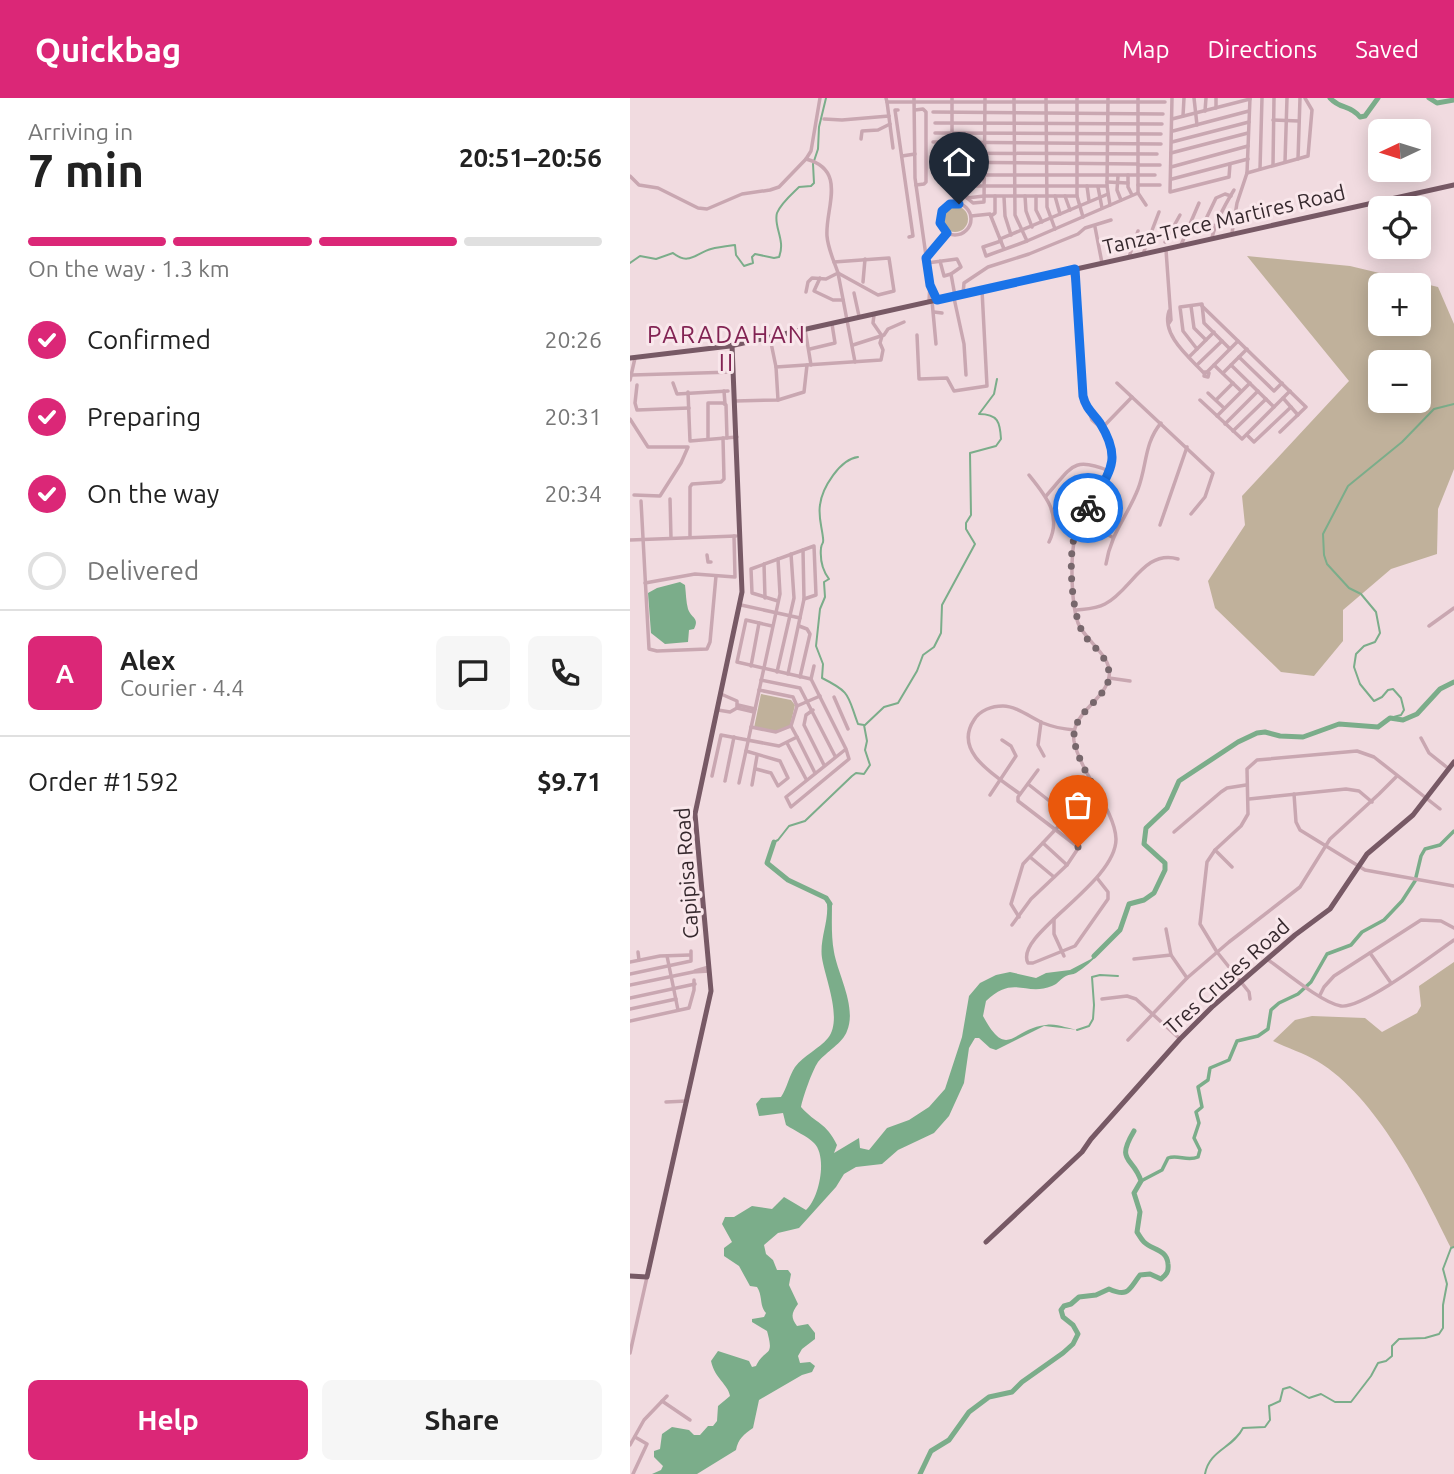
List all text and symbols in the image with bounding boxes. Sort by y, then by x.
text: Quickbag [35,31,181,68]
text: Map [1122,36,1169,63]
text: Directions [1207,36,1317,63]
text: Saved [1355,36,1419,63]
text: Arriving in [28,119,133,144]
north arrow [1368,119,1432,182]
map controls [1368,119,1431,413]
pin [929,132,989,204]
text: 20:51–20:56 [459,143,602,172]
icon: home [940,143,978,181]
text: 7 min [28,144,144,196]
street label: Tanza-Trece Martires Road [1100,179,1347,259]
button: locate [1368,196,1431,259]
text: On the way · 1.3 km [28,256,230,281]
button: + [1368,273,1431,336]
icon: check [28,321,66,359]
district label: PARADAHAN II [647,321,807,376]
text: Confirmed [87,325,211,354]
text: 20:26 [544,327,602,352]
button: − [1368,350,1431,413]
icon: check [28,398,66,436]
text: Preparing [87,402,201,431]
text: 20:31 [544,404,602,429]
courier [1053,473,1123,543]
icon: check [28,475,66,513]
text: On the way [87,479,219,508]
text: 20:34 [544,481,602,506]
icon: bike [1069,489,1107,527]
text: Delivered [87,556,199,585]
button: chat [436,636,510,710]
button: phone [528,636,602,710]
text: Alex [120,646,175,675]
text: A [56,659,74,688]
text: Courier · 4.4 [120,675,244,700]
text: Order #1592 [28,767,179,796]
text: $9.71 [537,767,602,796]
pin [1048,775,1108,847]
icon: bag [1059,786,1097,824]
street label: Capipisa Road [669,807,703,940]
street label: Tres Cruses Road [1159,914,1294,1039]
button: Help [28,1380,308,1460]
button: Share [322,1380,602,1460]

